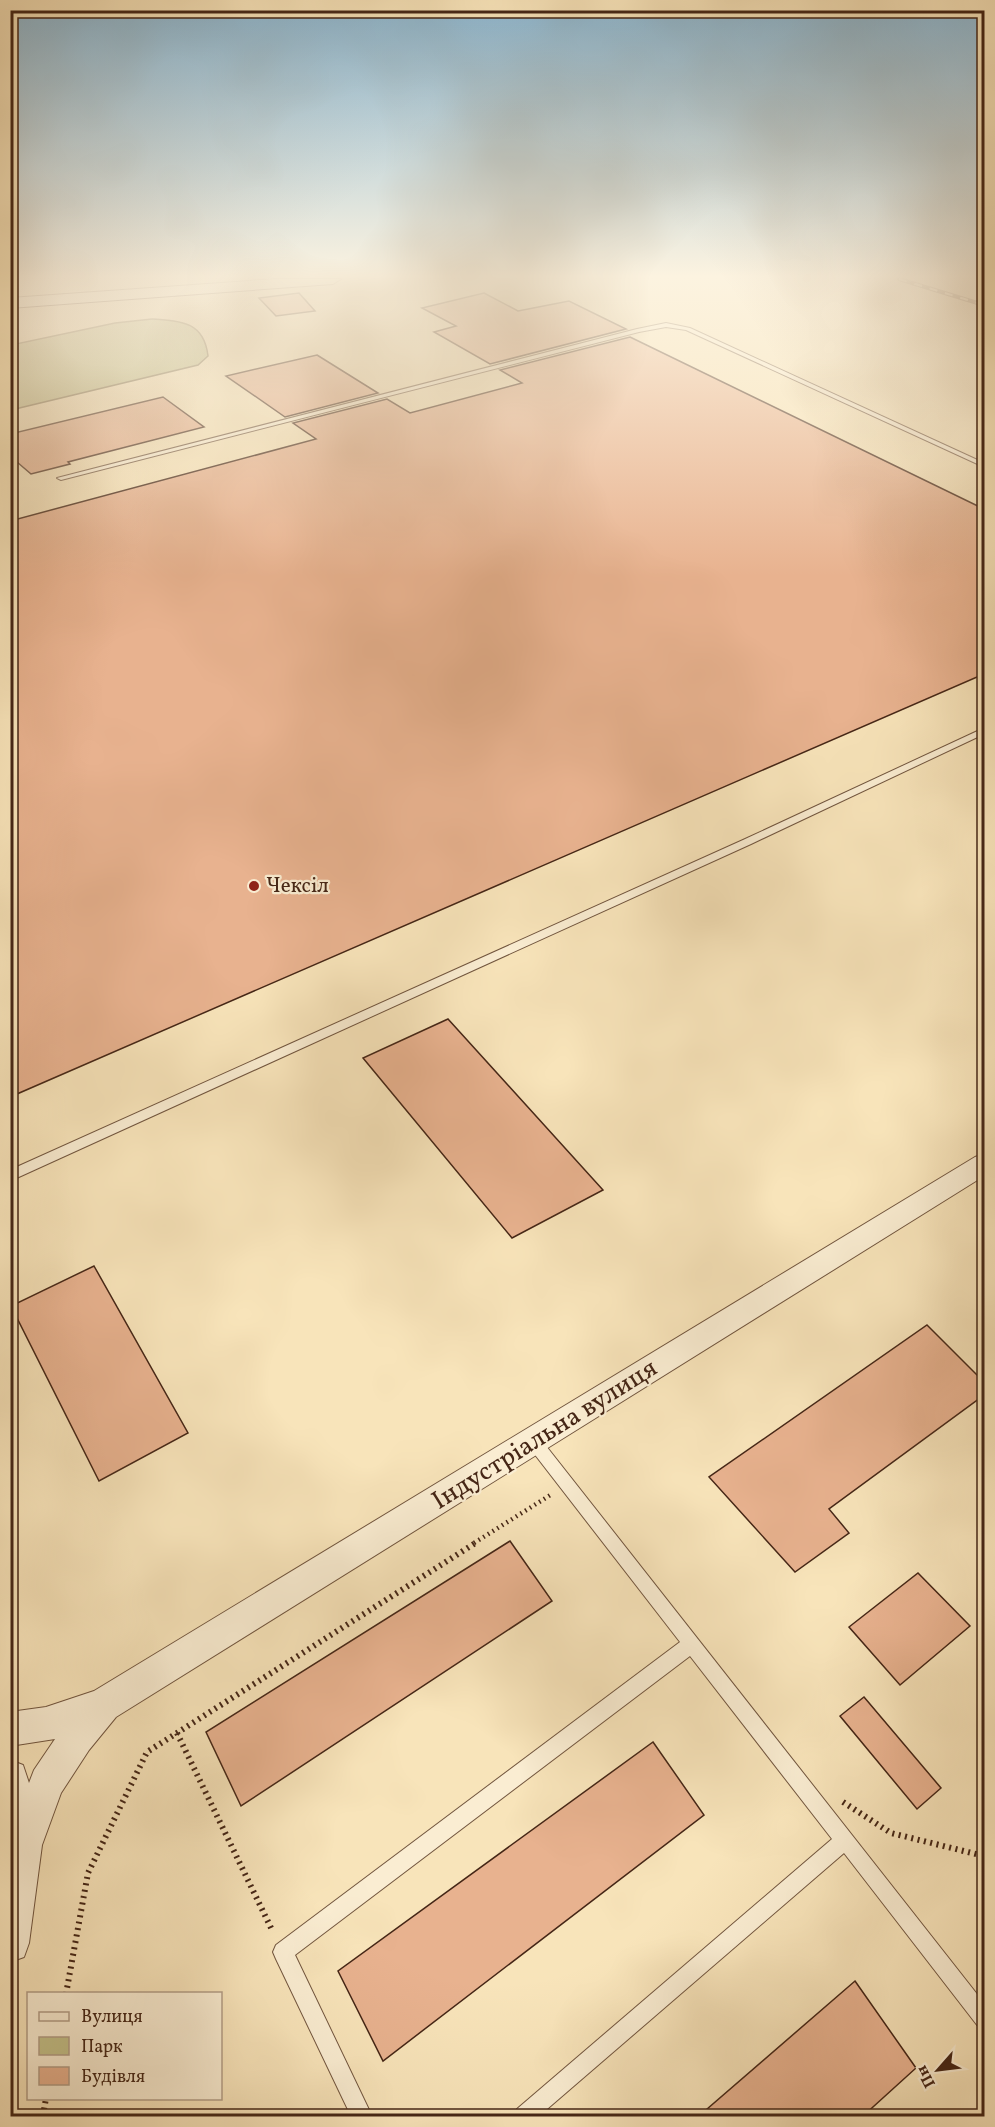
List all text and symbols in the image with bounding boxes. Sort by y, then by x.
place label: Чексіл [266,872,329,901]
marker: Чексіл [247,879,261,893]
street label: Індустріальна вулиця [425,1351,665,1519]
legend [27,1992,222,2100]
text: Вулиця [81,2005,143,2030]
text: Парк [81,2035,123,2060]
north arrow [908,2040,968,2100]
text: Пн [911,2061,942,2091]
text: Будівля [81,2065,145,2090]

